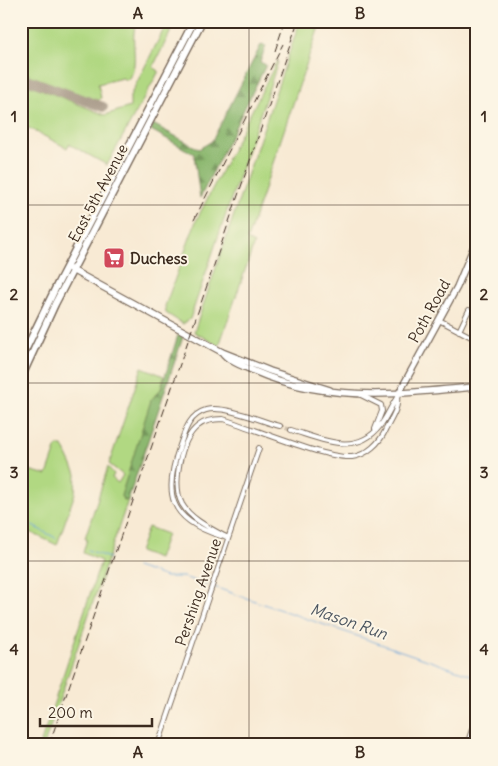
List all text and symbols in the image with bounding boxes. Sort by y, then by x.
text: A [133,3,143,23]
text: B [355,3,366,23]
text: 1 [11,106,17,126]
text: 1 [481,106,487,126]
street label: East 5th Avenue [64,141,132,245]
supermarket icon: Duchess [102,246,126,270]
place label: Duchess [130,249,188,268]
street label: Poth Road [404,276,454,346]
text: 2 [10,284,19,304]
text: 2 [480,284,489,304]
text: 3 [9,462,19,482]
text: 3 [479,462,489,482]
street label: Pershing Avenue [171,536,225,648]
water label: Mason Run [308,599,391,644]
text: 4 [9,639,19,659]
text: 4 [479,639,489,659]
scale bar [40,696,152,728]
text: 200 m [48,703,93,722]
text: A [133,742,143,762]
text: B [355,742,366,762]

